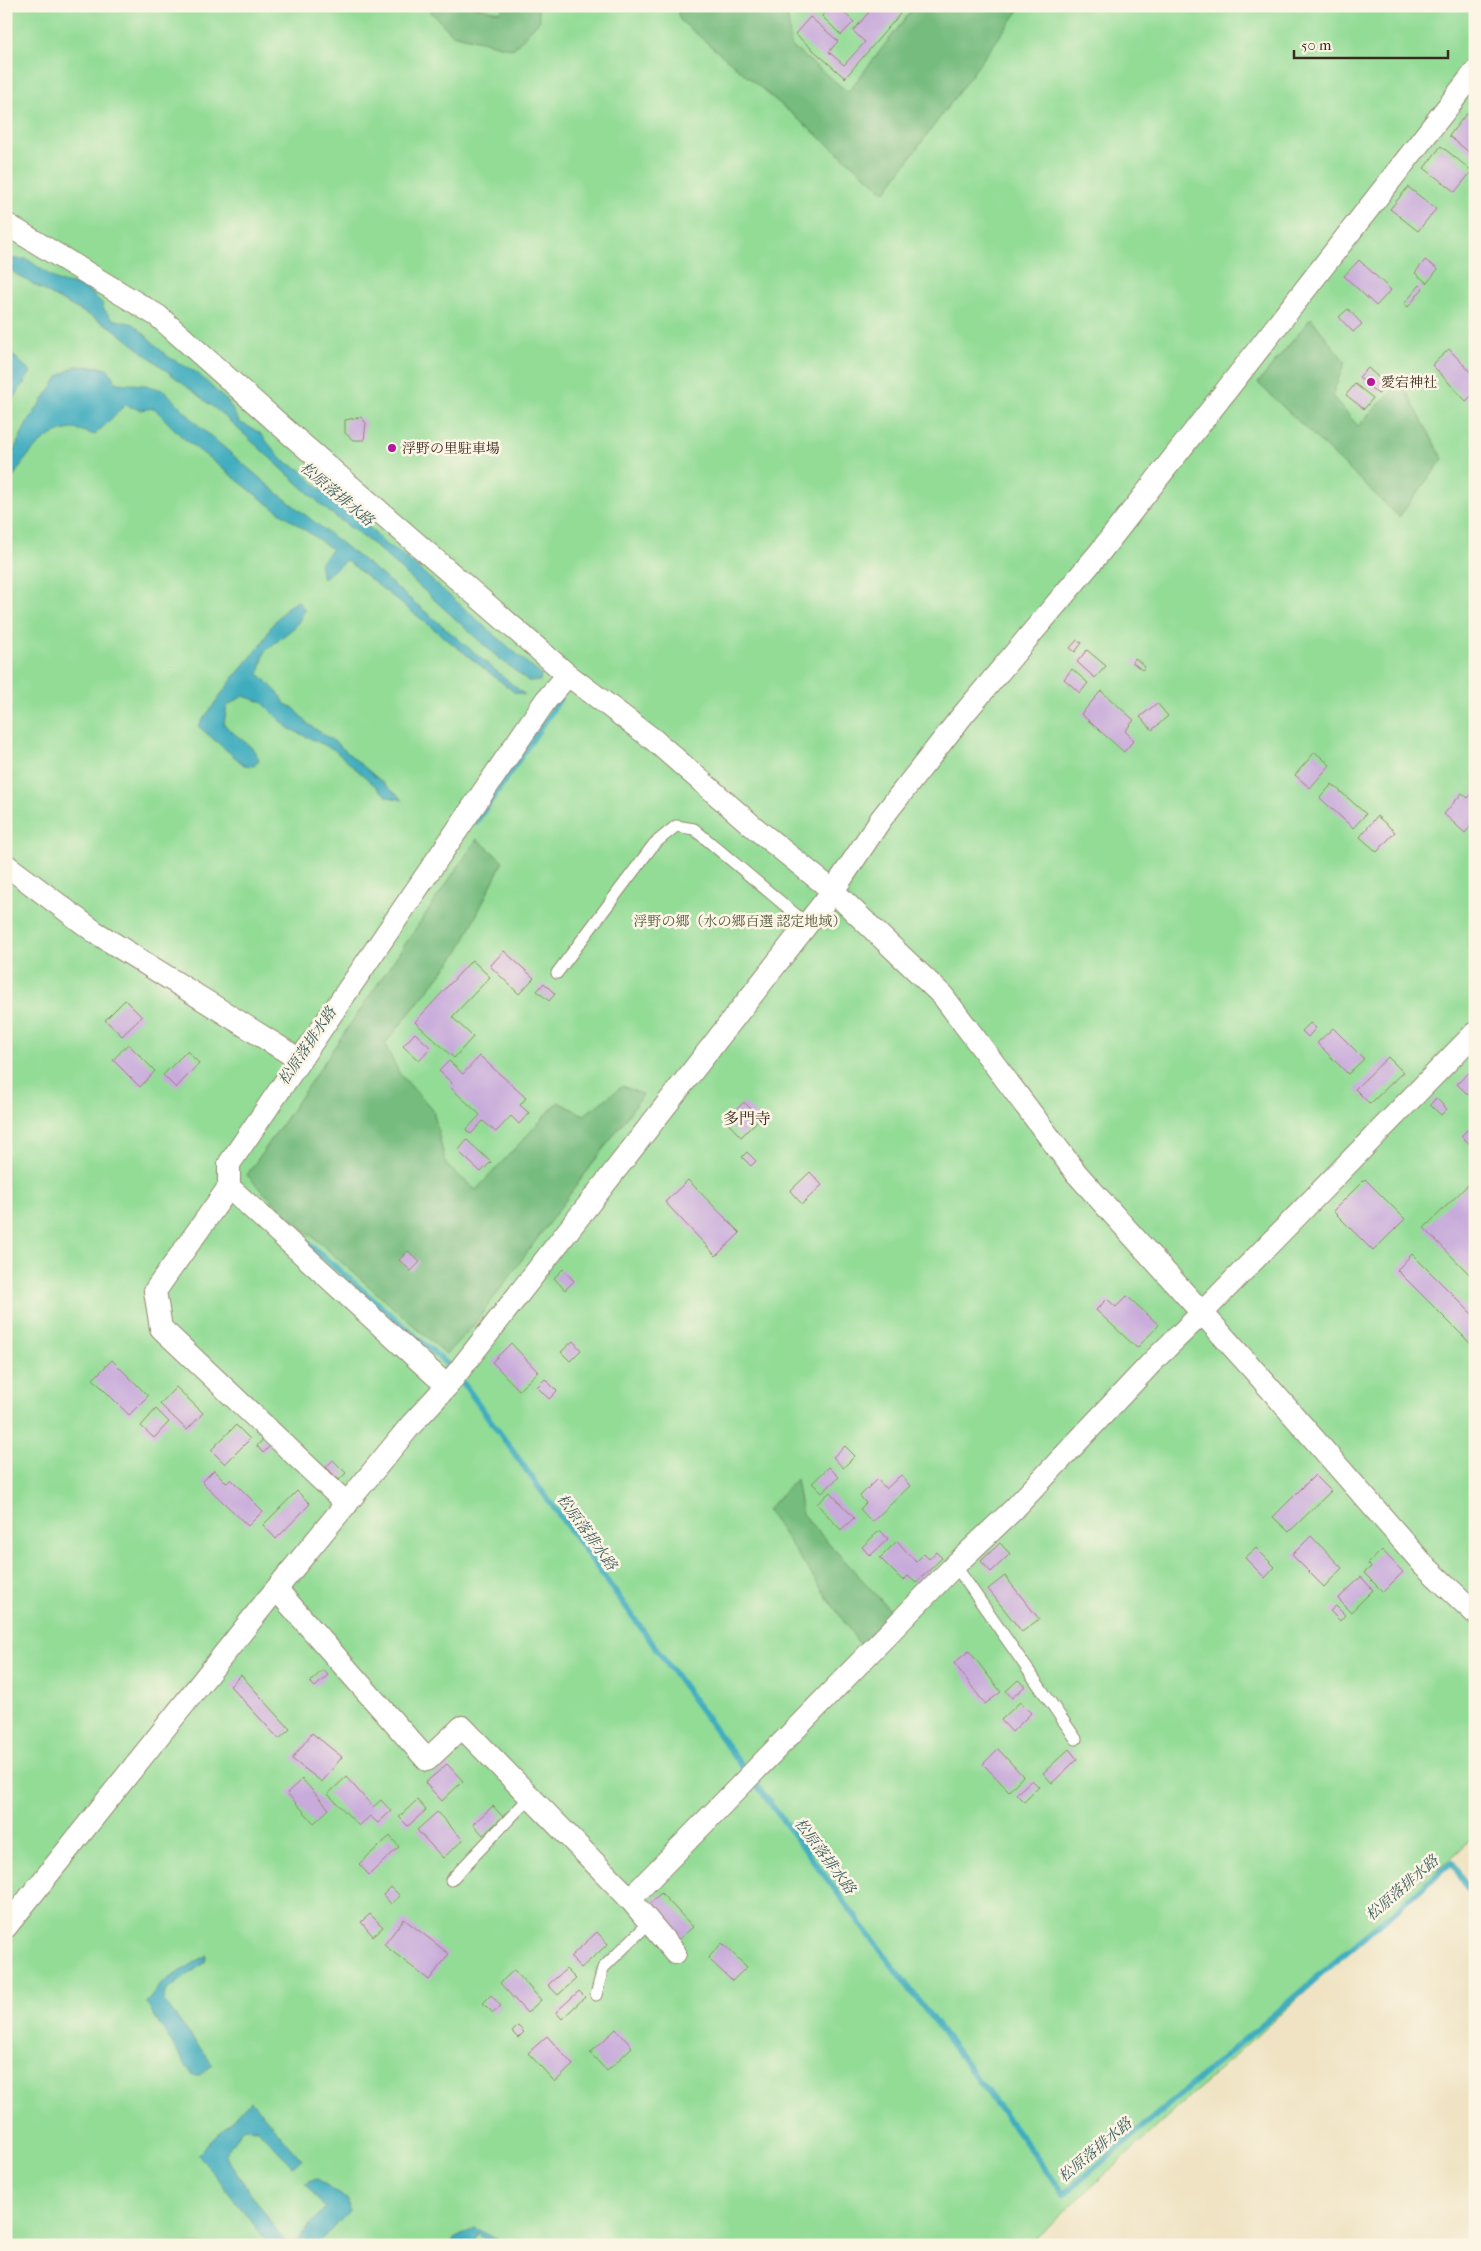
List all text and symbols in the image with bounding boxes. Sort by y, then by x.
scale bar [1294,28,1447,60]
text: 50 m [1301,36,1332,54]
place label: 愛宕神社 [1381,374,1437,391]
marker: 愛宕神社 [1365,376,1377,388]
place label: 浮野の里駐車場 [402,440,500,457]
marker: 浮野の里駐車場 [386,442,398,454]
water label: 松原落排水路 [297,458,378,530]
park label: 浮野の郷（水の郷百選 認定地域） [633,913,847,930]
water label: 松原落排水路 [274,1003,340,1088]
district label: 多門寺 [723,1109,771,1128]
water label: 松原落排水路 [553,1490,621,1574]
water label: 松原落排水路 [791,1815,860,1898]
water label: 松原落排水路 [1362,1851,1443,1924]
water label: 松原落排水路 [1055,2114,1136,2186]

